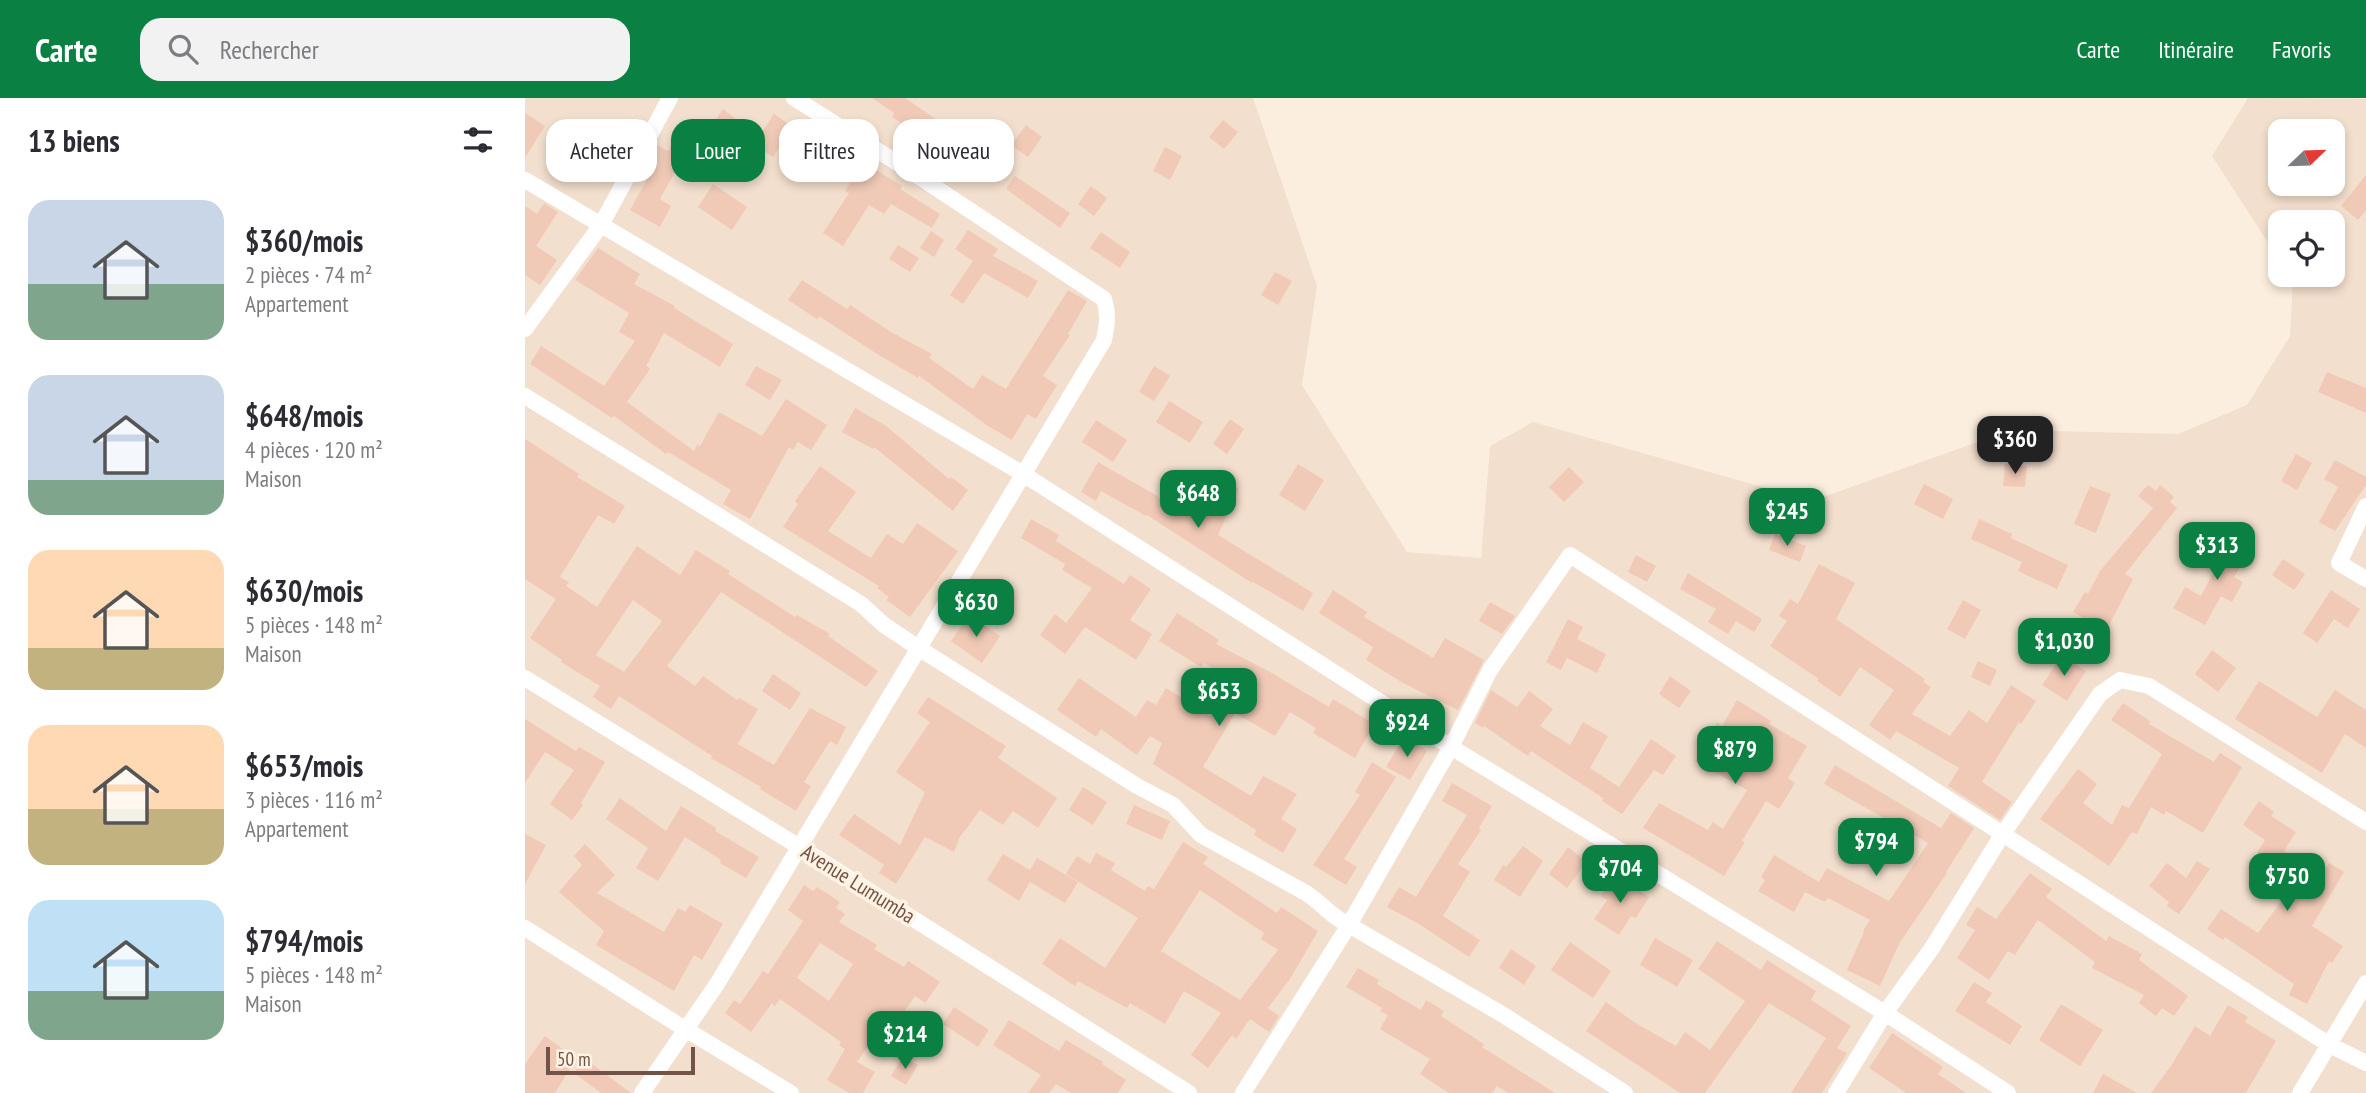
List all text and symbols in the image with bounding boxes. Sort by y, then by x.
search box [140,18,630,81]
text: Carte [35,28,98,71]
icon: search [164,30,202,68]
text: Rechercher [220,33,319,66]
text: Carte [2076,34,2120,65]
text: Itinéraire [2158,34,2234,65]
text: Favoris [2272,34,2331,65]
chip: Acheter [546,119,657,182]
chip: Louer [671,119,765,182]
chip: Filtres [779,119,879,182]
chip: Nouveau [893,119,1014,182]
north arrow [2268,119,2345,196]
map controls [2268,119,2345,287]
text: 13 biens [28,121,120,160]
icon: filters [459,121,497,159]
button: locate [2268,210,2345,287]
text: $360/mois [245,221,363,260]
icon: home [84,228,168,312]
text: 2 pièces · 74 m² [245,260,372,289]
text: Appartement [245,289,348,318]
text: $648/mois [245,396,363,435]
icon: home [84,403,168,487]
pin: $360 [1974,416,2056,476]
text: $360 [1993,424,2037,453]
text: 4 pièces · 120 m² [245,435,383,464]
text: Maison [245,464,302,493]
pin: $648 [1157,470,1239,530]
text: $648 [1176,478,1220,507]
pin: $245 [1746,489,1828,548]
text: $245 [1765,496,1809,525]
pin: $313 [2176,522,2258,582]
text: $313 [2195,530,2239,559]
text: $630/mois [245,571,363,610]
icon: home [84,578,168,662]
pin: $630 [935,580,1017,639]
text: $630 [954,587,998,616]
text: 5 pièces · 148 m² [245,610,383,639]
pin: $1,030 [2007,618,2121,678]
text: $1,030 [2034,626,2094,655]
text: Maison [245,639,302,668]
pin: $653 [1178,668,1260,728]
text: $653 [1197,676,1241,705]
pin: $924 [1366,700,1448,759]
text: $924 [1385,707,1429,736]
pin: $879 [1694,726,1776,786]
text: $879 [1713,734,1757,763]
text: $653/mois [245,746,363,785]
icon: home [84,753,168,837]
text: 3 pièces · 116 m² [245,785,383,814]
text: Appartement [245,814,348,843]
pin: $794 [1835,818,1917,878]
text: $794 [1854,826,1898,855]
street label: Avenue Lumumba [796,838,920,929]
pin: $704 [1579,846,1661,905]
text: $704 [1598,853,1642,882]
pin: $750 [2246,854,2328,913]
text: $750 [2265,861,2309,890]
text: $794/mois [245,921,363,960]
icon: home [84,928,168,1012]
text: 5 pièces · 148 m² [245,960,383,989]
text: Maison [245,989,302,1018]
pin: $214 [864,1012,946,1071]
text: $214 [883,1019,927,1048]
scale bar [546,1044,695,1076]
text: 50 m [557,1047,591,1071]

